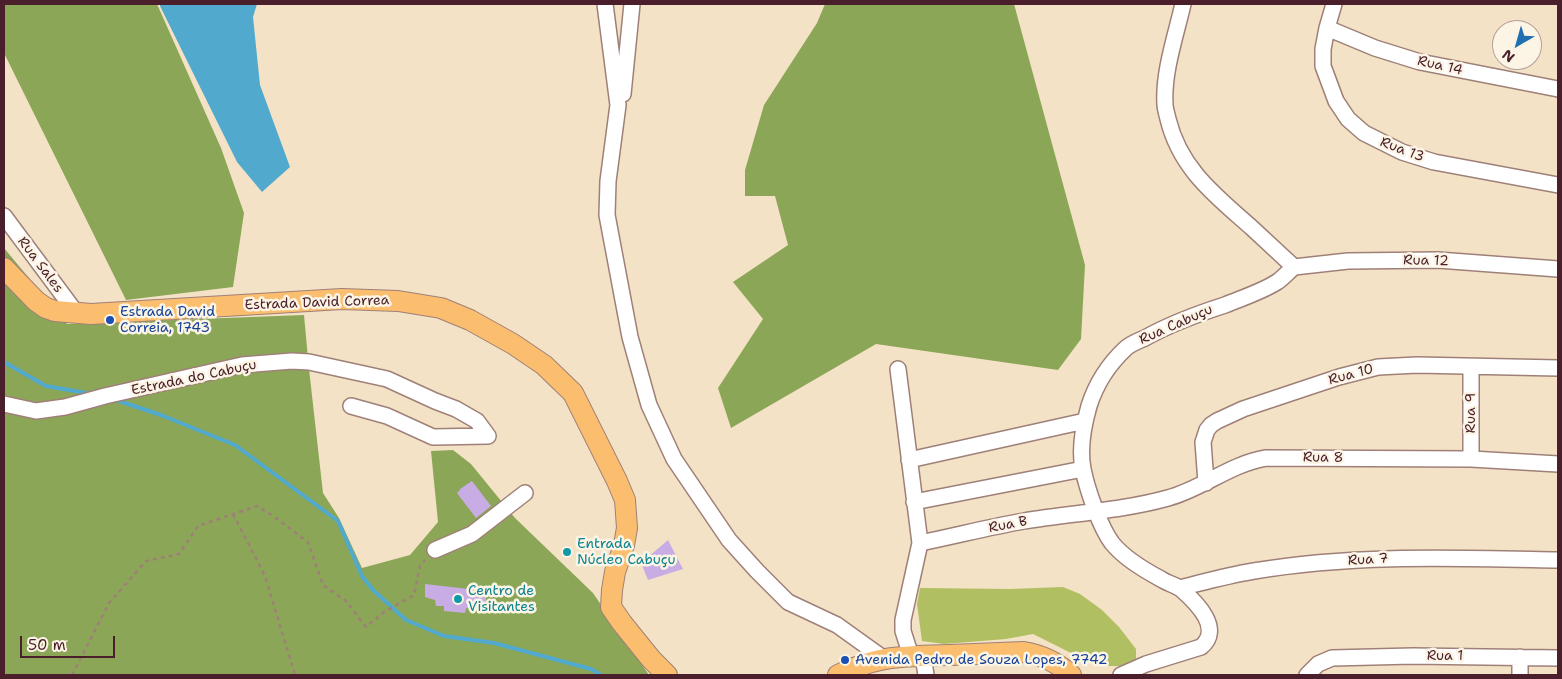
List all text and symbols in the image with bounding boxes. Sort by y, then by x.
north arrow [1492,20,1542,70]
text: N [1498,46,1518,67]
street label: Rua 14 [1416,53,1464,79]
street label: Rua 13 [1378,134,1426,166]
street label: Rua Sales [13,234,67,296]
street label: Rua 12 [1403,252,1449,270]
street label: Estrada David Correa [244,292,390,314]
street label: Rua Cabuçu [1137,301,1215,349]
place label: Estrada David Correia, 1743 [120,304,215,336]
marker: Estrada David Correia, 1743 [104,314,116,326]
street label: Estrada do Cabuçu [130,357,258,399]
street label: Rua 10 [1327,361,1375,389]
street label: Rua 9 [1463,393,1479,433]
street label: Rua 8 [1303,449,1343,467]
street label: Rua B [987,513,1029,537]
place label: Entrada Núcleo Cabuçu [577,536,676,568]
marker: Entrada Núcleo Cabuçu [561,546,573,558]
street label: Rua 7 [1347,551,1389,569]
place label: Centro de Visitantes [468,583,535,616]
marker: Centro de Visitantes [452,593,464,605]
scale bar [22,626,118,658]
text: 50 m [28,635,66,655]
street label: Rua 1 [1427,648,1463,664]
place label: Avenida Pedro de Souza Lopes, 7742 [855,652,1108,668]
marker: Avenida Pedro de Souza Lopes, 7742 [839,654,851,666]

